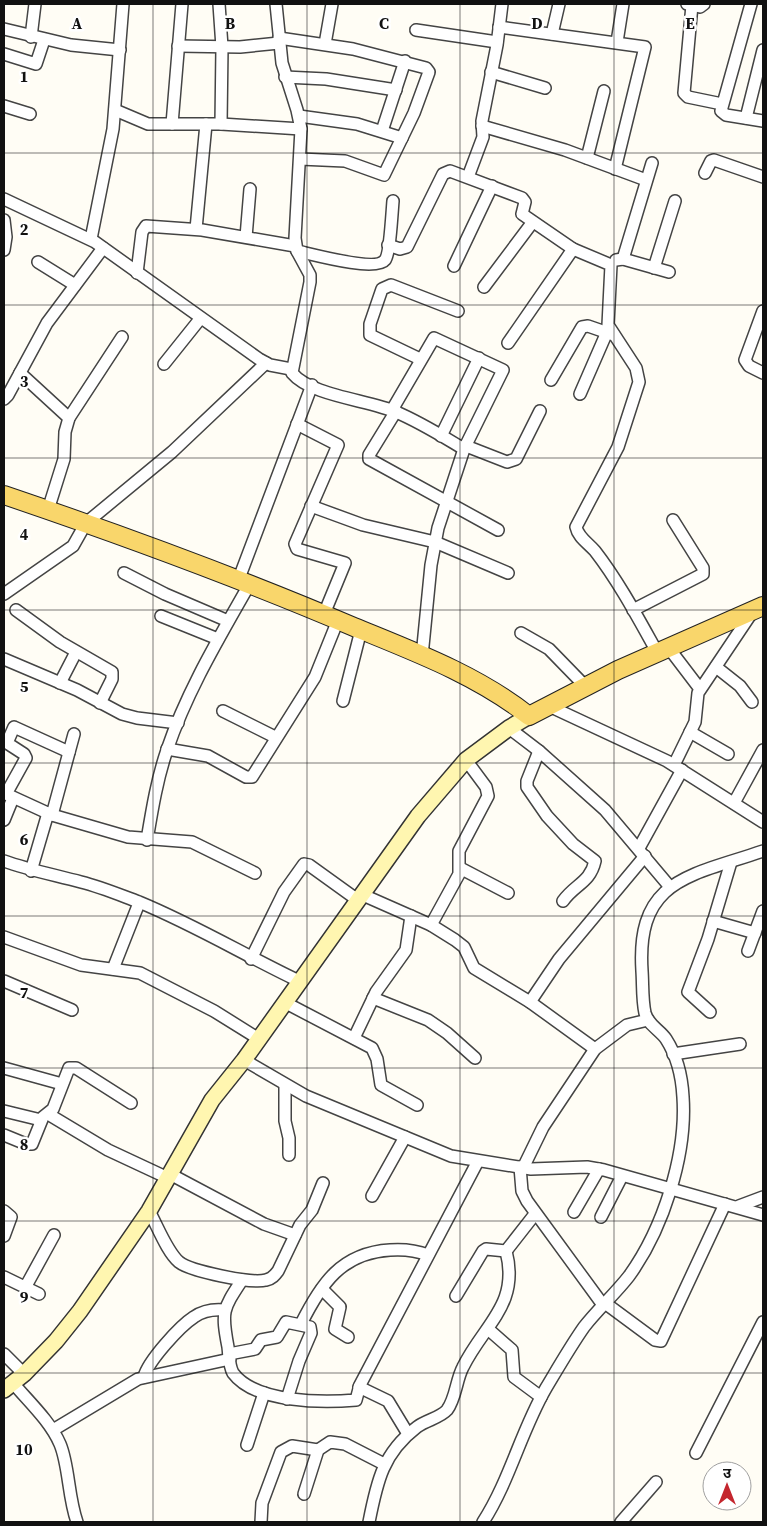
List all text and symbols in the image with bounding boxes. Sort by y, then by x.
text: A [72,12,83,34]
text: B [225,12,236,34]
text: C [379,12,389,34]
text: D [531,12,543,34]
text: E [685,12,695,34]
text: 1 [20,65,28,87]
text: 2 [20,218,29,240]
text: 3 [20,370,29,392]
text: 4 [20,523,29,545]
text: 5 [20,675,29,697]
text: 6 [20,828,29,850]
text: 7 [20,981,29,1003]
text: 8 [20,1133,28,1155]
text: 9 [20,1286,29,1308]
text: 10 [15,1438,33,1460]
north arrow [702,1461,752,1511]
text: उ [723,1463,732,1483]

